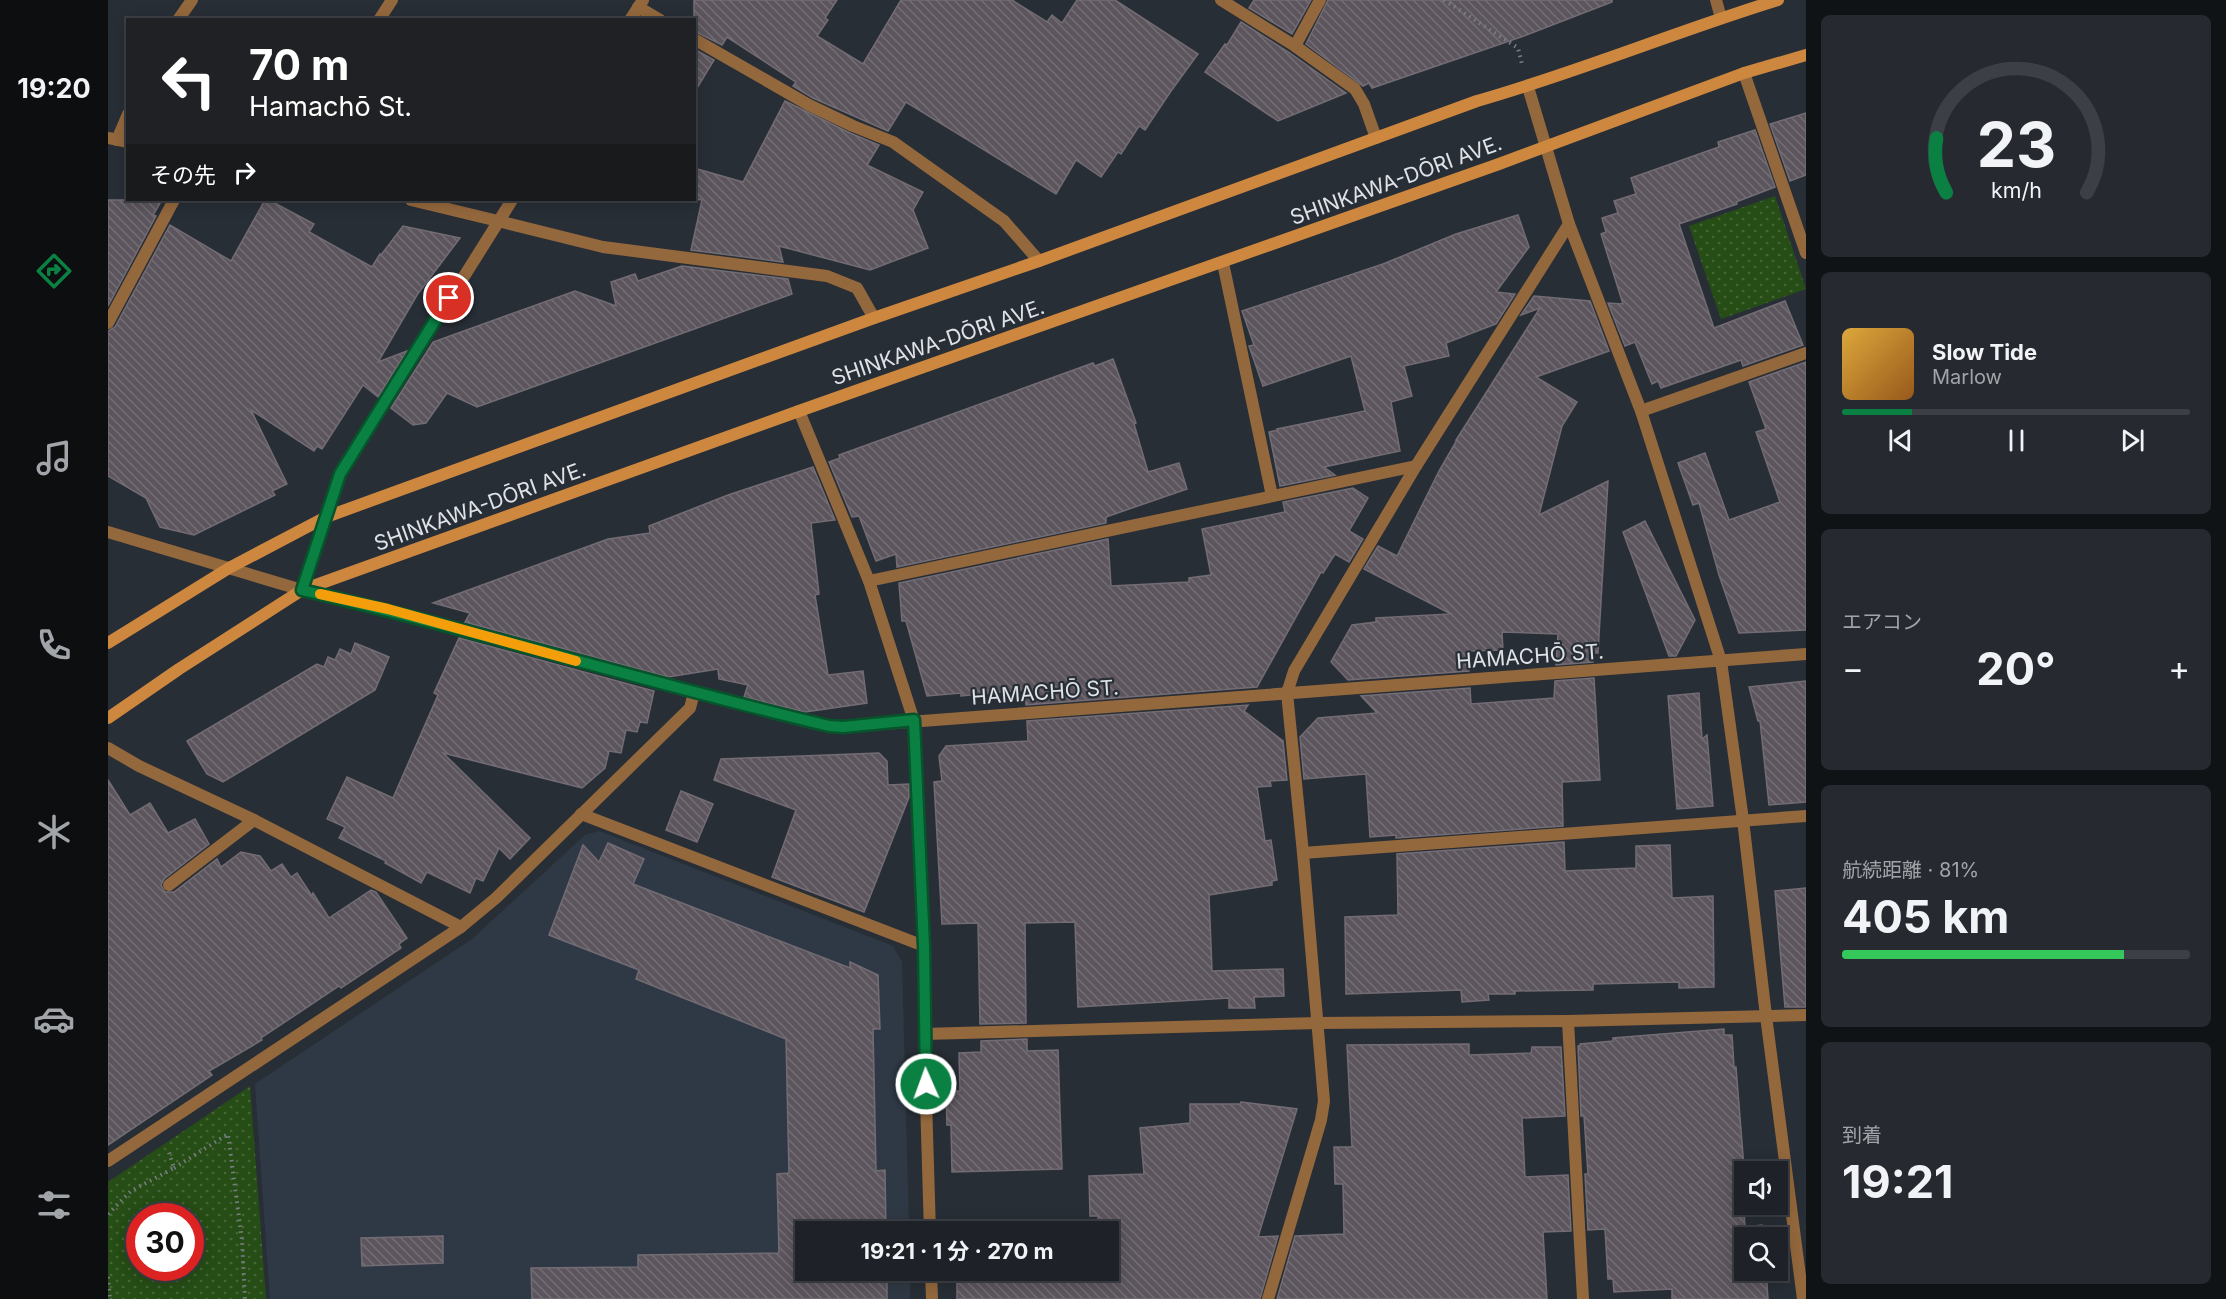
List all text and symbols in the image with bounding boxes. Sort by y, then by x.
text: 70 m [249,39,349,90]
icon: left [150,42,228,120]
text: 19:20 [17,72,91,105]
text: Hamachō St. [249,90,412,123]
text: 23 [1976,107,2056,182]
street label: SHINKAWA-DŌRI AVE. [1287,130,1505,230]
icon: right [228,156,261,189]
text: その先 [150,162,216,188]
text: km/h [1991,177,2041,203]
icon: directions [33,250,75,292]
pin [423,272,474,323]
icon: arrive [432,281,465,314]
street label: SHINKAWA-DŌRI AVE. [828,294,1048,390]
text: Slow Tide [1932,339,2037,365]
text: Marlow [1932,365,2002,389]
icon: previous [1884,424,1917,457]
icon: pause [2000,424,2033,457]
icon: next [2116,424,2149,457]
icon: music [33,437,75,479]
street label: SHINKAWA-DŌRI AVE. [371,456,589,556]
text: エアコン [1842,610,1922,634]
icon: phone [33,624,75,666]
street label: HAMACHŌ ST. [1455,638,1605,674]
text: 20° [1976,641,2056,696]
text: − [1842,648,1864,688]
text: + [2168,648,2190,688]
street label: HAMACHŌ ST. [970,674,1120,710]
icon: climate [33,811,75,853]
text: 航続距離 · 81% [1842,858,1979,882]
text: 405 km [1842,889,2009,944]
icon: car [33,998,75,1040]
position arrow [894,1052,958,1116]
text: 到着 [1842,1123,1882,1147]
text: 19:21 [1842,1154,1953,1209]
map controls [1734,1161,1788,1281]
button: sound [1734,1161,1788,1215]
icon: filters [33,1184,75,1226]
speed limit sign: 30 [126,1203,204,1281]
button: search [1734,1227,1788,1281]
text: 19:21 · 1 分 · 270 m [860,1238,1054,1264]

